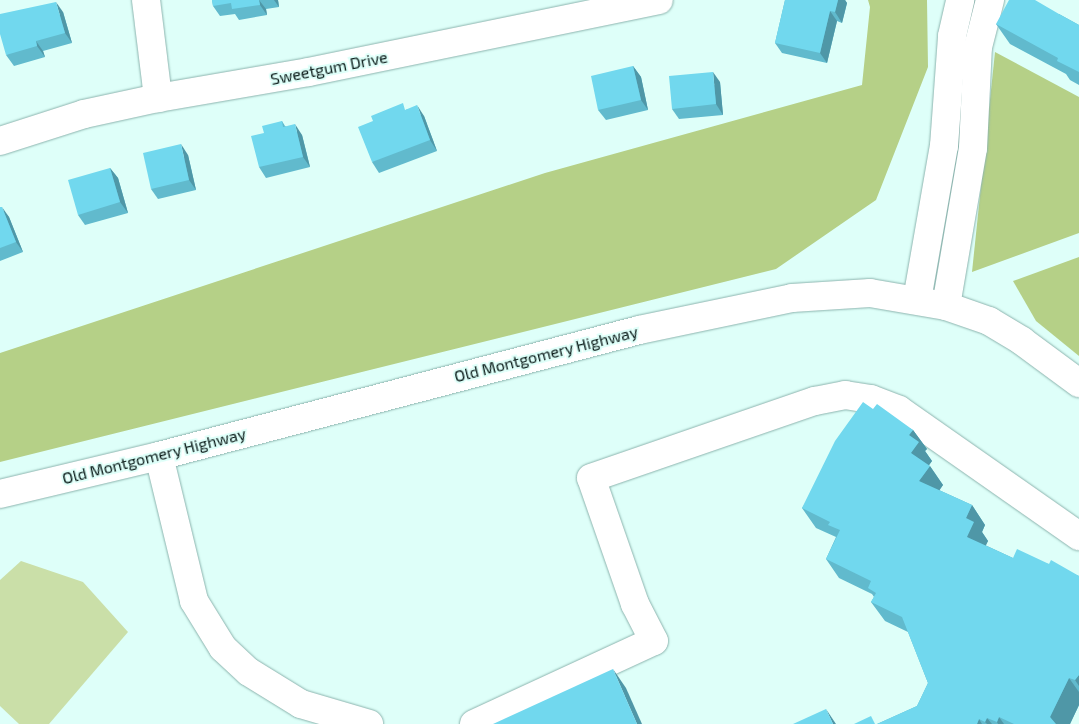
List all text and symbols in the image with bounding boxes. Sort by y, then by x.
street label: Sweetgum Drive [269,47,389,89]
street label: Old Montgomery Highway [452,322,640,386]
street label: Old Montgomery Highway [60,424,248,488]

